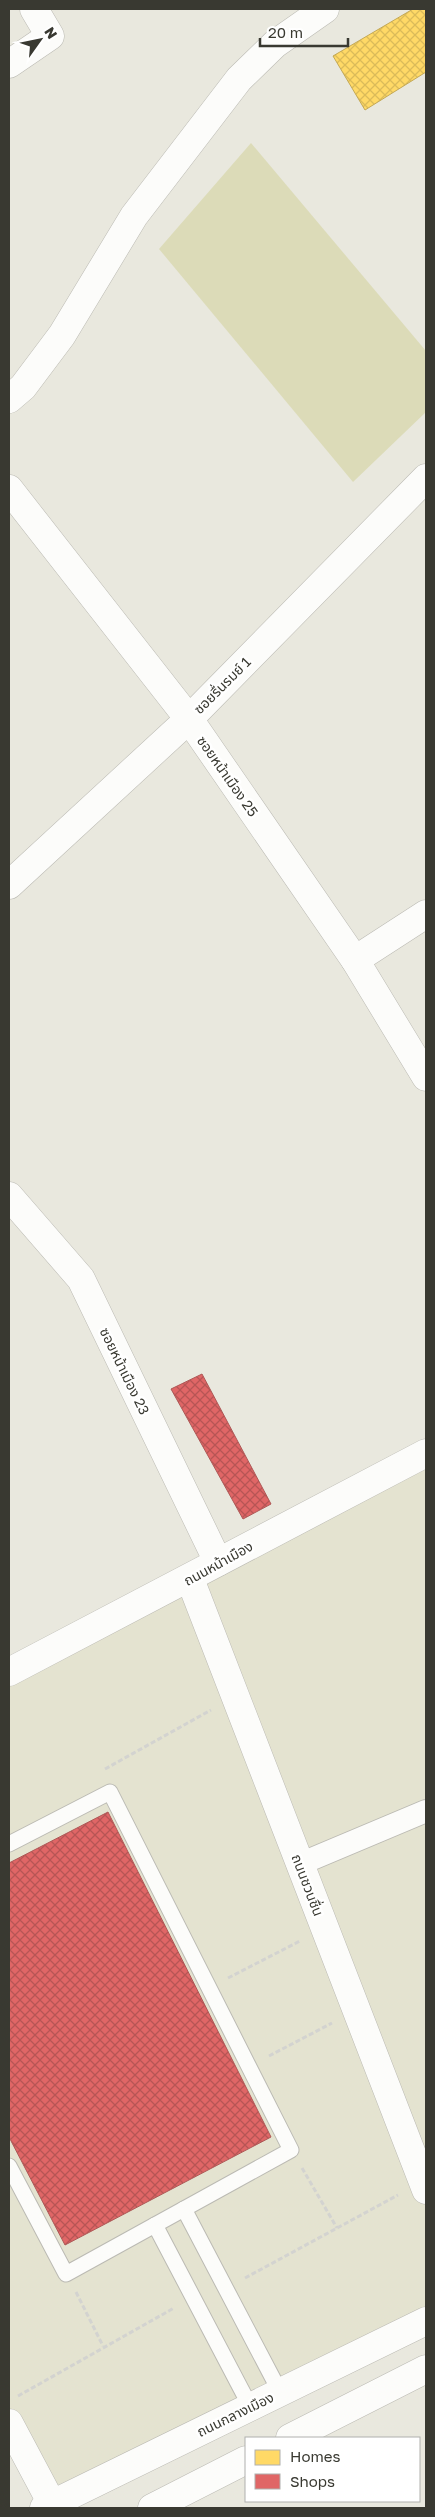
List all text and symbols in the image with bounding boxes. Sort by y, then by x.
north arrow [15,15,65,65]
scale bar [260,15,348,47]
text: 20 m [268,23,303,41]
text: N [41,24,61,42]
street label: ซอยรื่นรมย์ 1 [189,652,254,717]
street label: ซอยหน้าเมือง 25 [194,732,262,820]
street label: ซอยหน้าเมือง 23 [97,1325,153,1417]
street label: ถนนหน้าเมือง [180,1537,256,1589]
street label: ถนนชวนชื่น [288,1851,328,1918]
street label: ถนนกลางเมือง [194,2388,276,2440]
legend [245,2437,420,2502]
text: Homes [290,2447,340,2465]
text: Shops [290,2472,335,2490]

